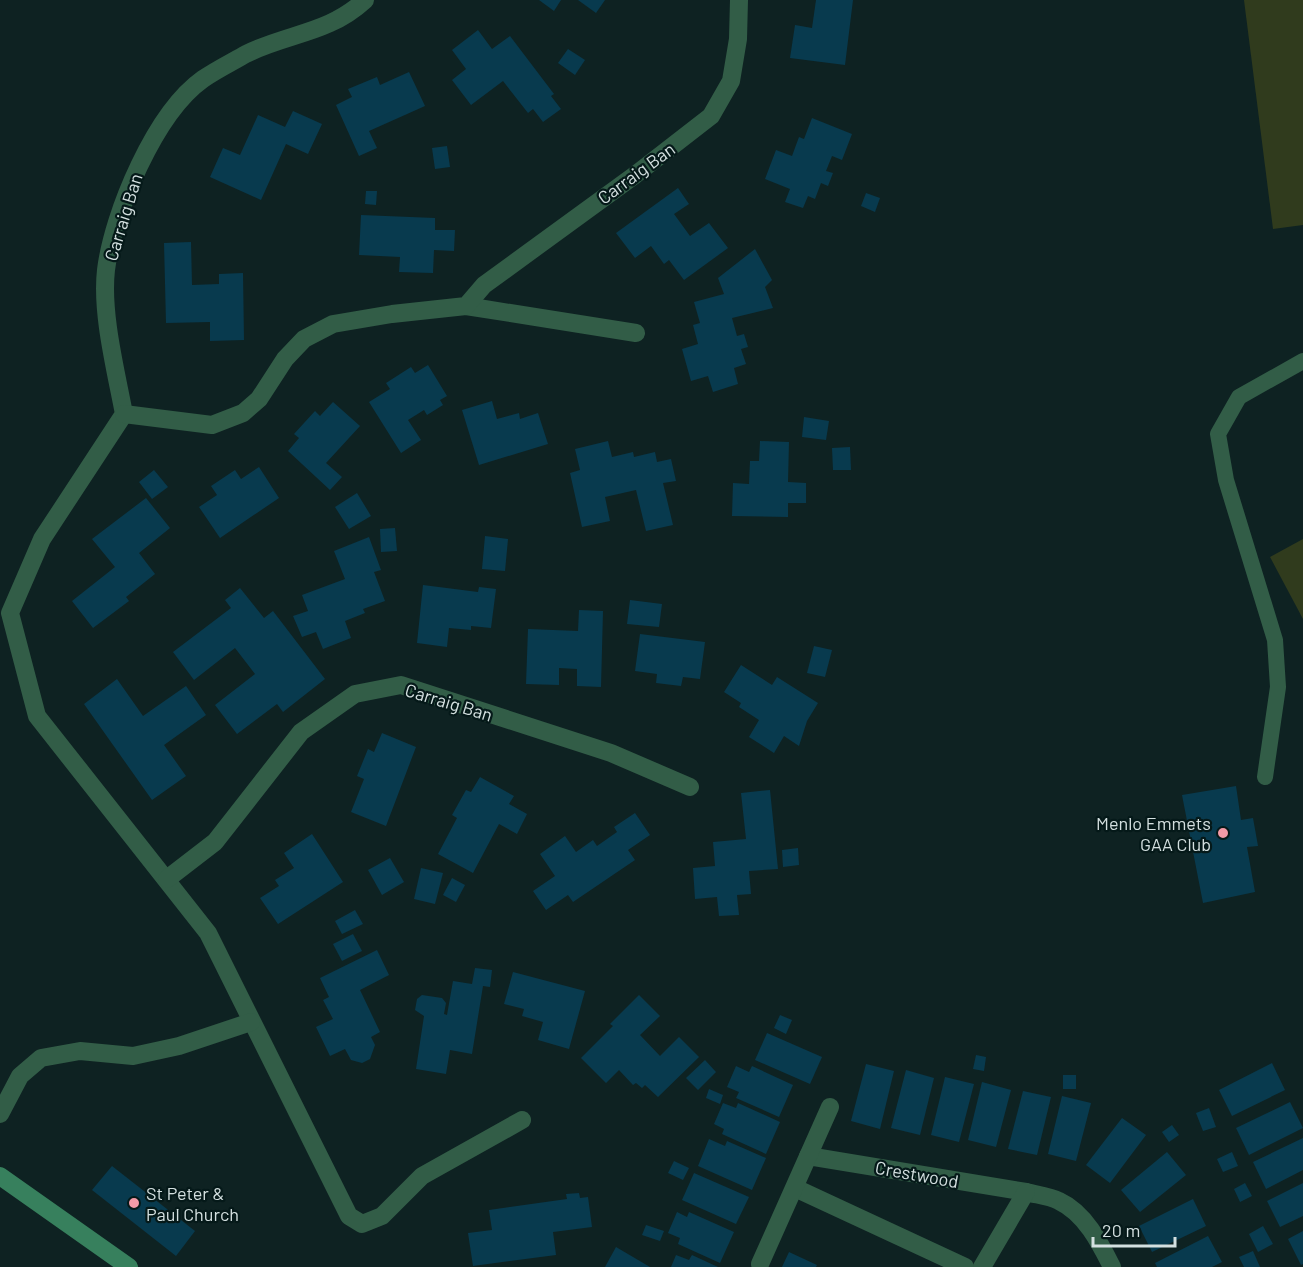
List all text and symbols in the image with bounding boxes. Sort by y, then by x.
street label: Carraig Ban [593,138,679,208]
street label: Carraig Ban [99,171,147,263]
street label: Carraig Ban [403,678,495,726]
place label: Menlo Emmets GAA Club [1096,812,1211,855]
marker: Menlo Emmets GAA Club [1216,826,1230,840]
street label: Crestwood [874,1156,960,1192]
place label: St Peter & Paul Church [146,1182,239,1225]
marker: St Peter & Paul Church [127,1196,141,1210]
scale bar [1093,1210,1176,1248]
text: 20 m [1102,1219,1140,1241]

